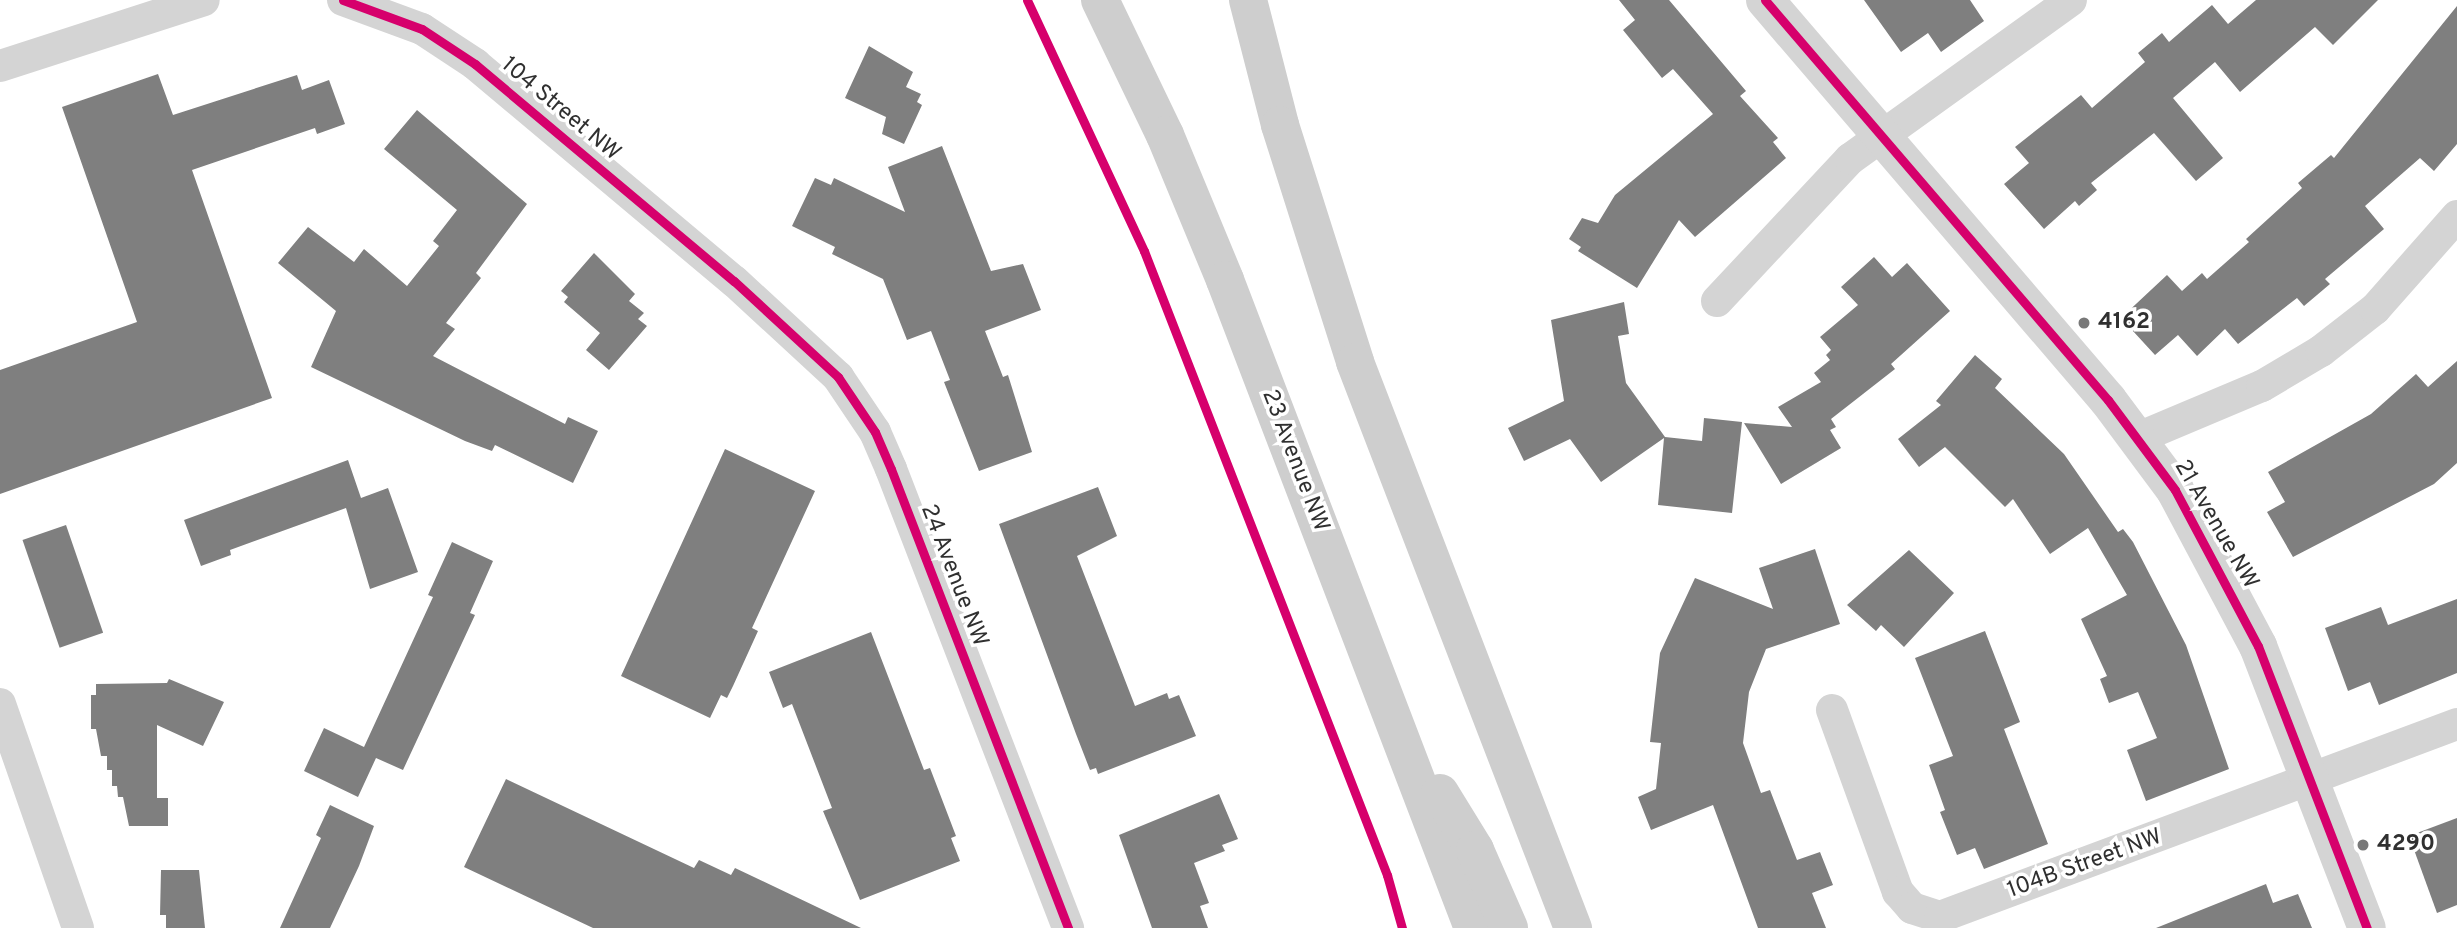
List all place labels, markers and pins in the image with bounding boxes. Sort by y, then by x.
place label: 4162 [2098,309,2150,337]
marker: 4162 [2076,315,2092,331]
place label: 4290 [2377,831,2435,859]
marker: 4290 [2355,837,2371,853]

